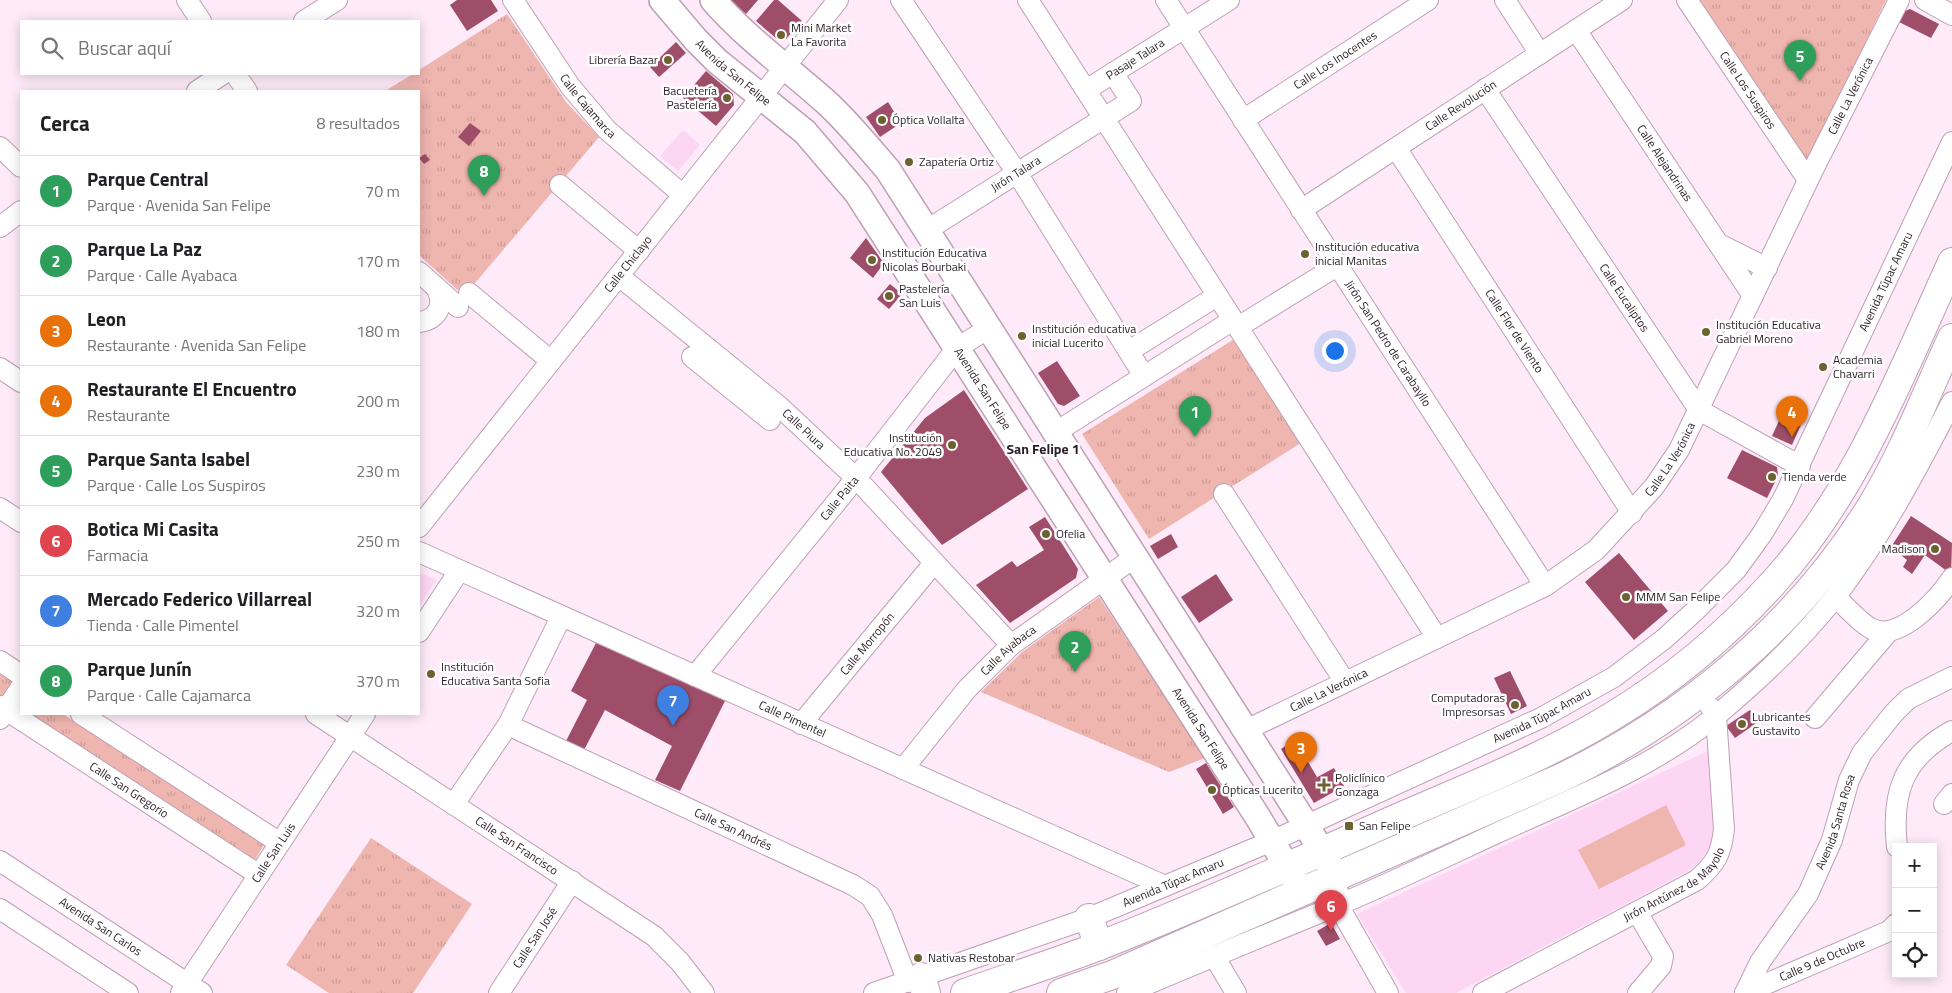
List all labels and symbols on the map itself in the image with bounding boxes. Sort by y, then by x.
place label: Mini Market La Favorita [791,18,852,51]
street label: Calle Los Inocentes [1289,25,1381,94]
marker: Mini Market La Favorita [775,29,787,41]
street label: Pasaje Talara [1102,33,1168,84]
street label: Avenida San Felipe [691,35,775,110]
pin: 5 [1784,40,1816,81]
street label: Calle Los Suspiros [1715,47,1782,133]
place label: Librería Bazar [589,50,658,69]
marker: Librería Bazar [662,54,674,66]
street label: Calle La Verónica [1822,54,1878,138]
street label: Calle Cajamarca [555,70,620,143]
street label: Calle Revolución [1421,75,1500,135]
place label: Bacuetería Pastelería [663,81,717,114]
marker: Bacuetería Pastelería [721,92,733,104]
place label: Óptica Vollalta [892,110,964,129]
marker: Óptica Vollalta [876,114,888,126]
street label: Calle Alejandrinas [1632,121,1698,206]
street label: Jirón Talara [987,151,1044,196]
place label: Zapatería Ortiz [919,152,994,171]
pin: 8 [468,155,500,196]
marker: Zapatería Ortiz [903,156,915,168]
street label: Avenida Túpac Amaru [1854,228,1917,335]
street label: Calle Chiclayo [599,231,656,296]
place label: Institución educativa inicial Manitas [1315,237,1419,270]
place label: Institución Educativa Nicolas Bourbaki [882,243,987,276]
marker: Institución educativa inicial Manitas [1299,248,1311,260]
marker: Institución Educativa Nicolas Bourbaki [866,254,878,266]
street label: Calle Eucaliptos [1595,259,1655,336]
street label: Jirón San Pedro de Carabayllo [1341,276,1437,410]
place label: Pastelería San Luis [899,279,950,312]
street label: Calle Flor de Viento [1481,285,1549,377]
marker: Pastelería San Luis [883,290,895,302]
place label: Institución Educativa Gabriel Moreno [1716,315,1821,348]
place label: Institución educativa inicial Lucerito [1032,319,1136,352]
marker: Institución Educativa Gabriel Moreno [1700,326,1712,338]
marker: Institución educativa inicial Lucerito [1016,330,1028,342]
your location [1322,338,1348,364]
street label: Avenida San Felipe [950,344,1017,433]
place label: Academia Chavarri [1833,350,1882,383]
marker: Academia Chavarri [1817,361,1829,373]
pin: 1 [1179,396,1211,437]
pin: 4 [1776,396,1808,437]
street label: Calle Piura [778,404,830,454]
street label: Calle La Verónica [1640,419,1700,501]
place label: Institución Educativa No. 2049 [844,428,942,461]
district label: San Felipe 1 [1007,438,1080,459]
marker: Institución Educativa No. 2049 [946,439,958,451]
place label: Tienda verde [1782,467,1847,486]
marker: Tienda verde [1766,471,1778,483]
street label: Calle Paita [815,472,863,524]
place label: Ofelia [1056,524,1085,543]
marker: Ofelia [1040,528,1052,540]
place label: Madison [1882,539,1925,558]
marker: Madison [1929,543,1941,555]
place label: MMM San Felipe [1636,587,1720,606]
marker: MMM San Felipe [1620,591,1632,603]
street label: Calle Morropón [835,608,899,679]
street label: Calle Ayabaca [976,620,1040,680]
pin: 2 [1059,631,1091,672]
place label: Institución Educativa Santa Sofia [441,657,550,690]
street label: Calle La Verónica [1286,663,1371,717]
marker: Institución Educativa Santa Sofia [425,668,437,680]
street label: Avenida Túpac Amaru [1489,682,1594,748]
street label: Avenida San Felipe [1168,684,1235,773]
pin: 7 [657,685,689,726]
place label: Computadoras Impresorsas [1431,688,1505,721]
street label: Calle Pimentel [756,695,829,742]
marker: Computadoras Impresorsas [1509,699,1521,711]
place label: Lubricantes Gustavito [1752,707,1811,740]
marker: Lubricantes Gustavito [1736,718,1748,730]
pin: 3 [1285,732,1317,773]
street label: Calle San Gregorio [86,757,173,823]
place label: Policlínico Gonzaga [1335,768,1385,801]
street label: Avenida Santa Rosa [1810,770,1860,873]
marker: Policlínico Gonzaga [1317,778,1331,792]
place label: Ópticas Lucerito [1222,780,1303,799]
marker: Ópticas Lucerito [1206,784,1218,796]
street label: Calle San Andrés [691,803,776,855]
street label: Calle San Francisco [471,811,562,880]
place label: San Felipe [1359,816,1411,835]
street label: Calle San Luis [246,818,300,886]
marker: San Felipe [1343,820,1355,832]
street label: Jirón Antúnez de Mayolo [1620,845,1729,926]
street label: Avenida Túpac Amaru [1119,852,1227,912]
pin: 6 [1315,890,1347,931]
street label: Avenida San Carlos [55,892,146,961]
street label: Calle San José [508,903,562,972]
street label: Calle 9 de Octubre [1776,933,1868,986]
place label: Nativas Restobar [928,948,1015,967]
marker: Nativas Restobar [912,952,924,964]

